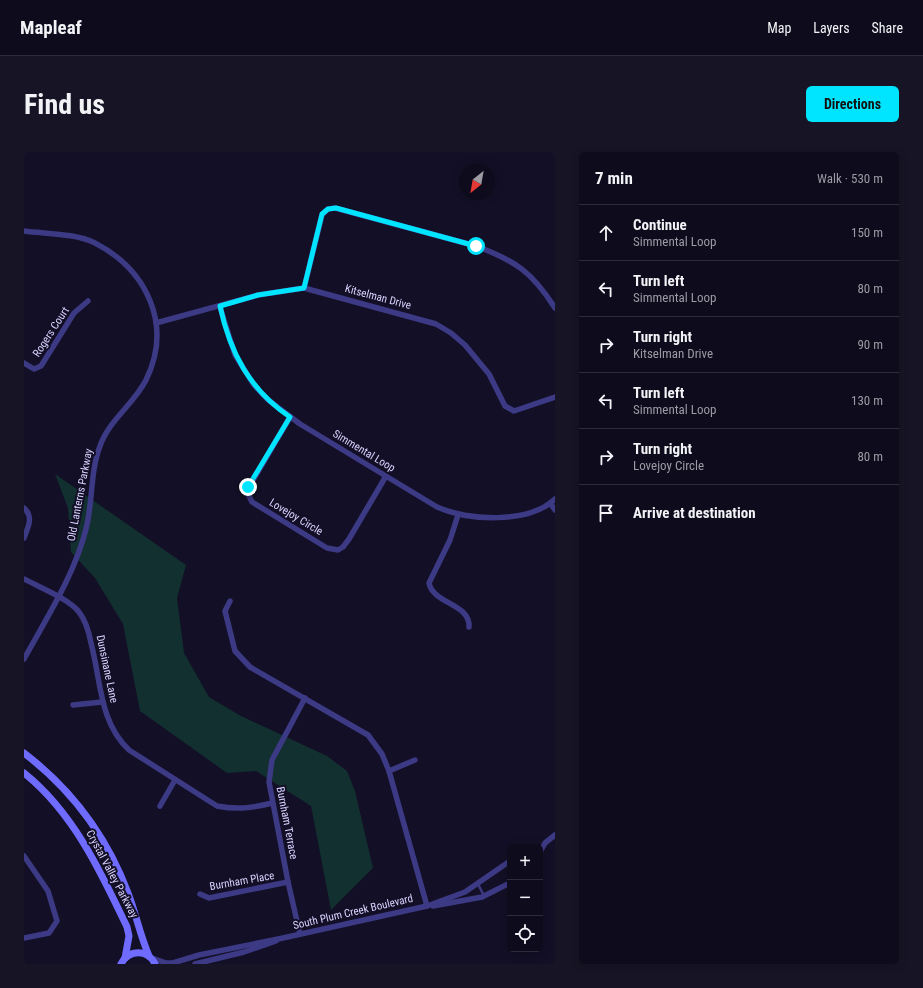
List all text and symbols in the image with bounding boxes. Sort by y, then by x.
text: Mapleaf [20,16,82,39]
text: Map [767,20,791,36]
text: Layers [813,20,850,36]
text: Share [872,20,903,36]
button: Directions [806,86,899,122]
text: Find us [24,88,105,121]
north arrow [459,164,495,200]
text: 7 min [595,168,633,188]
text: Walk · 530 m [817,171,883,186]
text: Continue [633,216,687,234]
icon: ahead [595,222,617,244]
text: 150 m [851,225,883,240]
text: Simmental Loop [633,234,716,249]
route start [467,237,485,255]
text: Turn left [633,272,684,290]
icon: left [595,278,617,300]
text: 80 m [857,281,883,296]
street label: Kitselman Drive [344,282,412,312]
text: Simmental Loop [633,290,716,305]
street label: Rogers Court [30,305,72,359]
text: Turn right [633,328,692,346]
icon: right [595,334,617,356]
text: 90 m [857,337,883,352]
text: Kitselman Drive [633,346,713,361]
text: Turn left [633,384,684,402]
icon: left [595,390,617,412]
text: 130 m [851,393,883,408]
text: Simmental Loop [633,402,716,417]
street label: Simmental Loop [330,427,398,475]
text: Turn right [633,440,692,458]
icon: right [595,446,617,468]
street label: Old Lanterns Parkway [65,447,95,542]
text: 80 m [857,449,883,464]
text: Lovejoy Circle [633,458,704,473]
route end [239,478,257,496]
street label: Lovejoy Circle [267,496,325,538]
icon: arrive [595,502,617,524]
text: Arrive at destination [633,504,756,522]
street label: Dunsinane Lane [93,634,121,704]
street label: Burnham Terrace [274,786,300,860]
street label: Crystal Valley Parkway [83,828,141,921]
map controls [507,844,543,952]
button: + [507,844,543,880]
street label: Burnham Place [209,869,275,893]
button: − [507,880,543,916]
street label: South Plum Creek Boulevard [292,892,414,932]
button: locate [507,916,543,952]

